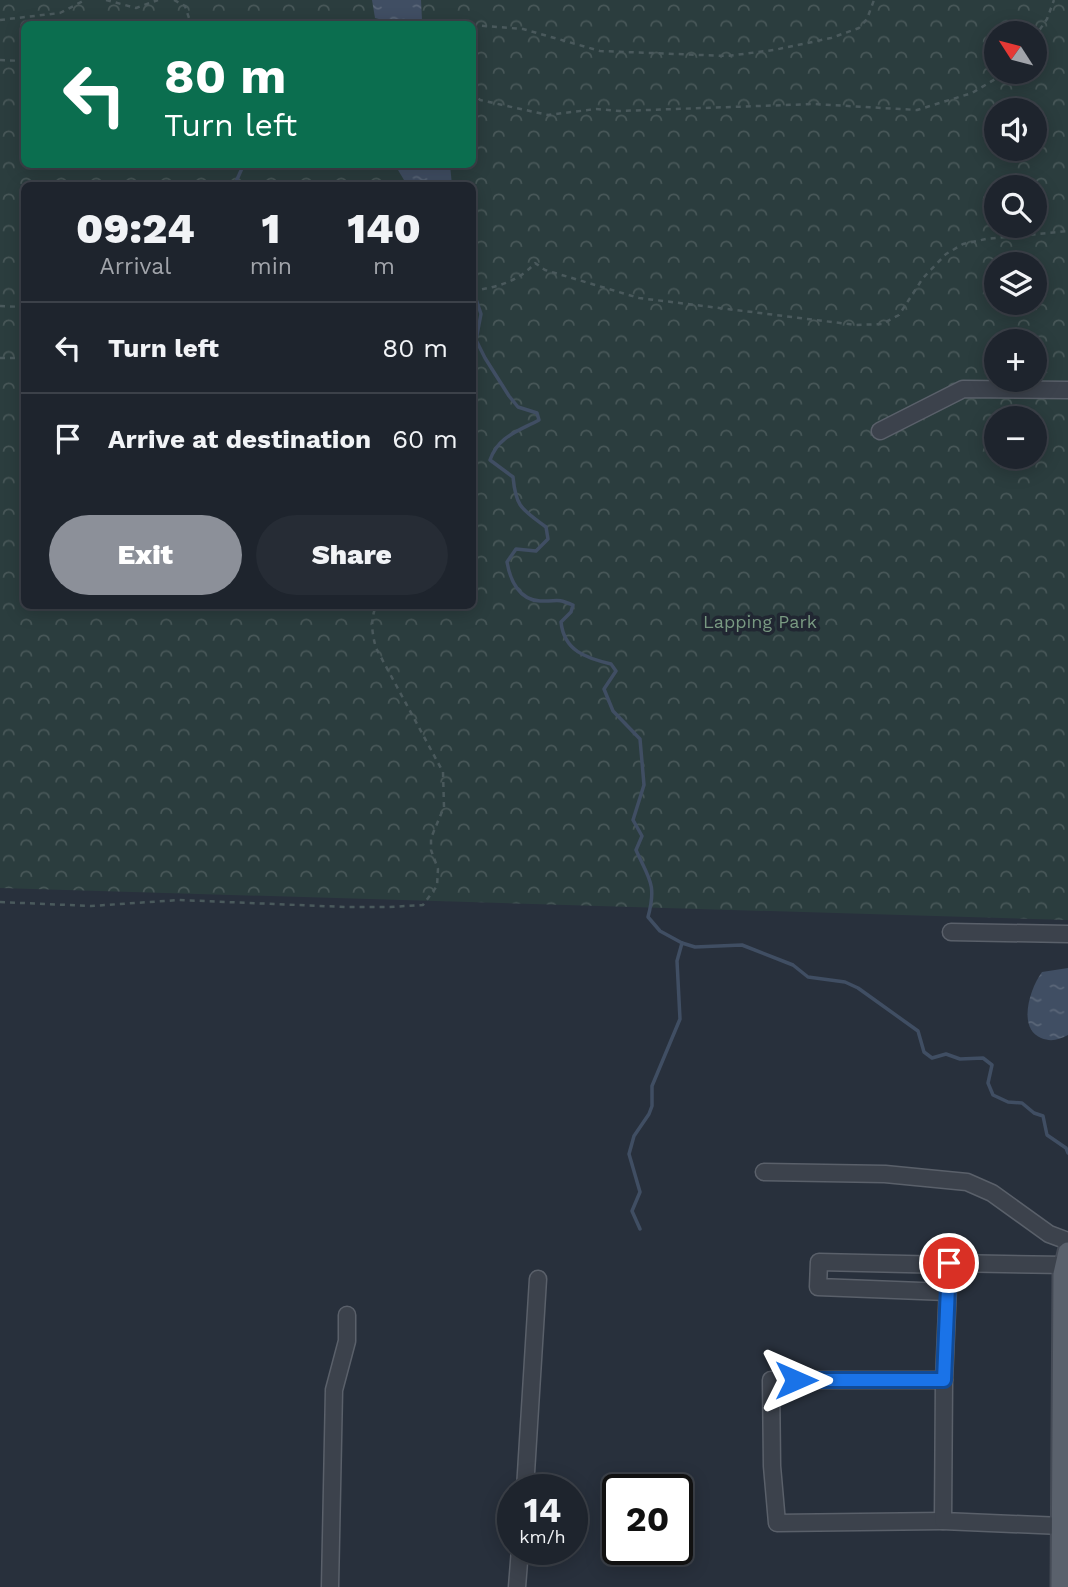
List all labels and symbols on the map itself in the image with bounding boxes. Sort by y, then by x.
north arrow [984,21,1046,84]
park label: Lapping Park [703,611,817,632]
pin [919,1233,979,1293]
position arrow [759,1343,833,1417]
speed limit sign: 20 [602,1474,693,1565]

